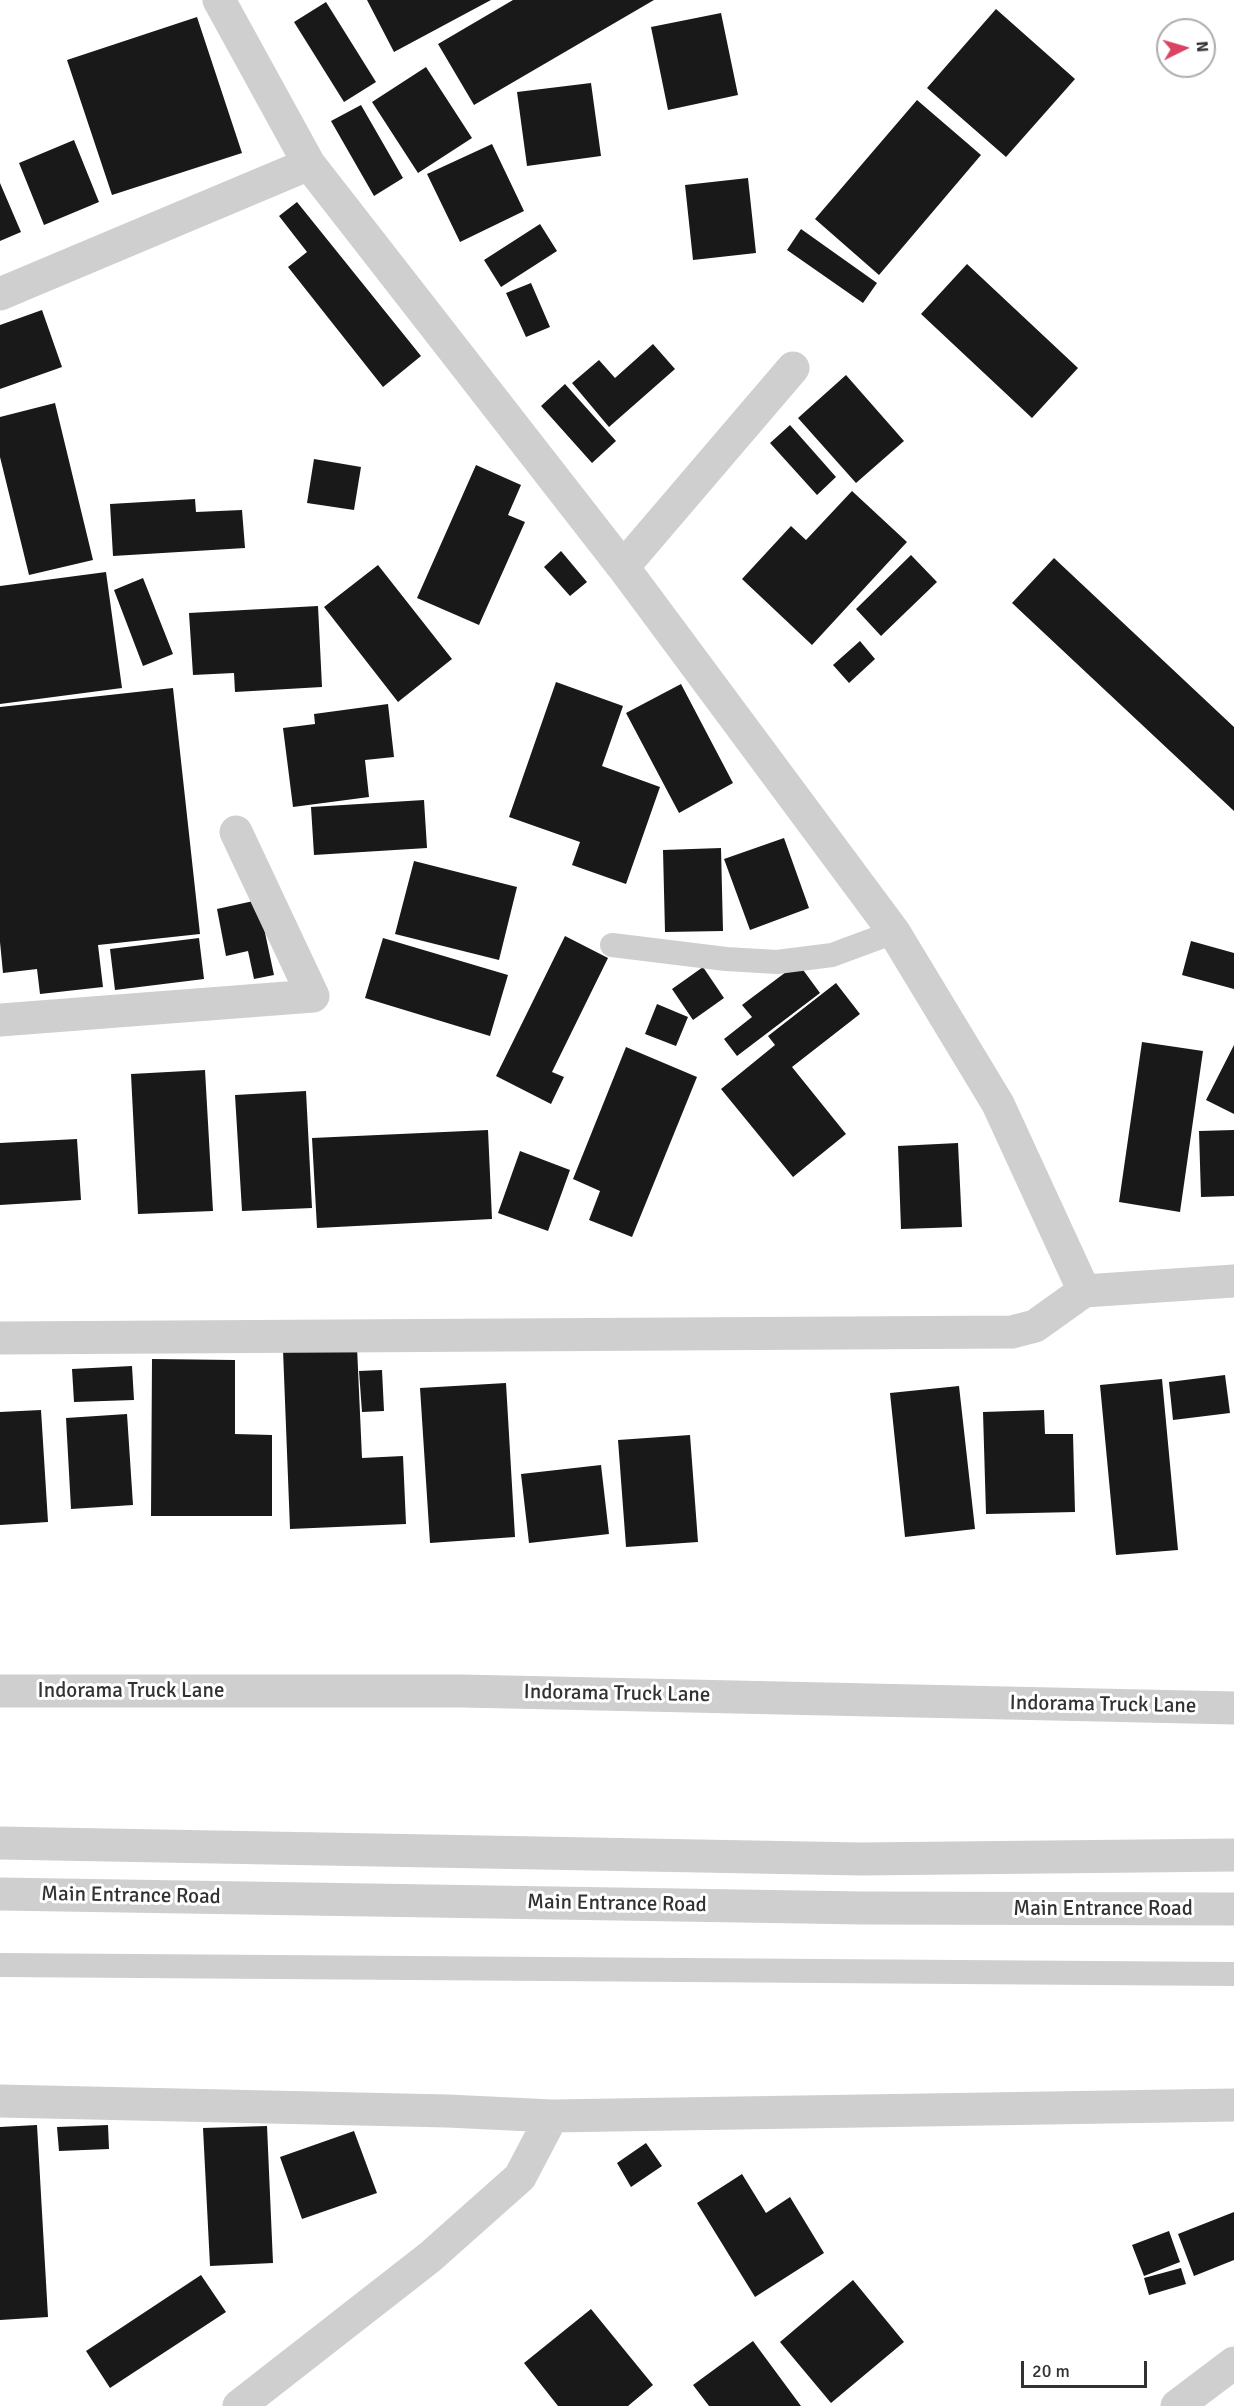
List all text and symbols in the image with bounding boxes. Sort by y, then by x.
north arrow [1156,18,1216,78]
text: N [1191,40,1212,53]
street label: Indorama Truck Lane [38,1678,224,1704]
street label: Indorama Truck Lane [523,1680,711,1708]
street label: Indorama Truck Lane [1009,1691,1197,1719]
street label: Main Entrance Road [41,1882,221,1910]
street label: Main Entrance Road [527,1890,707,1918]
street label: Main Entrance Road [1013,1896,1193,1922]
scale bar [1024,2349,1150,2387]
text: 20 m [1032,2360,1070,2382]

